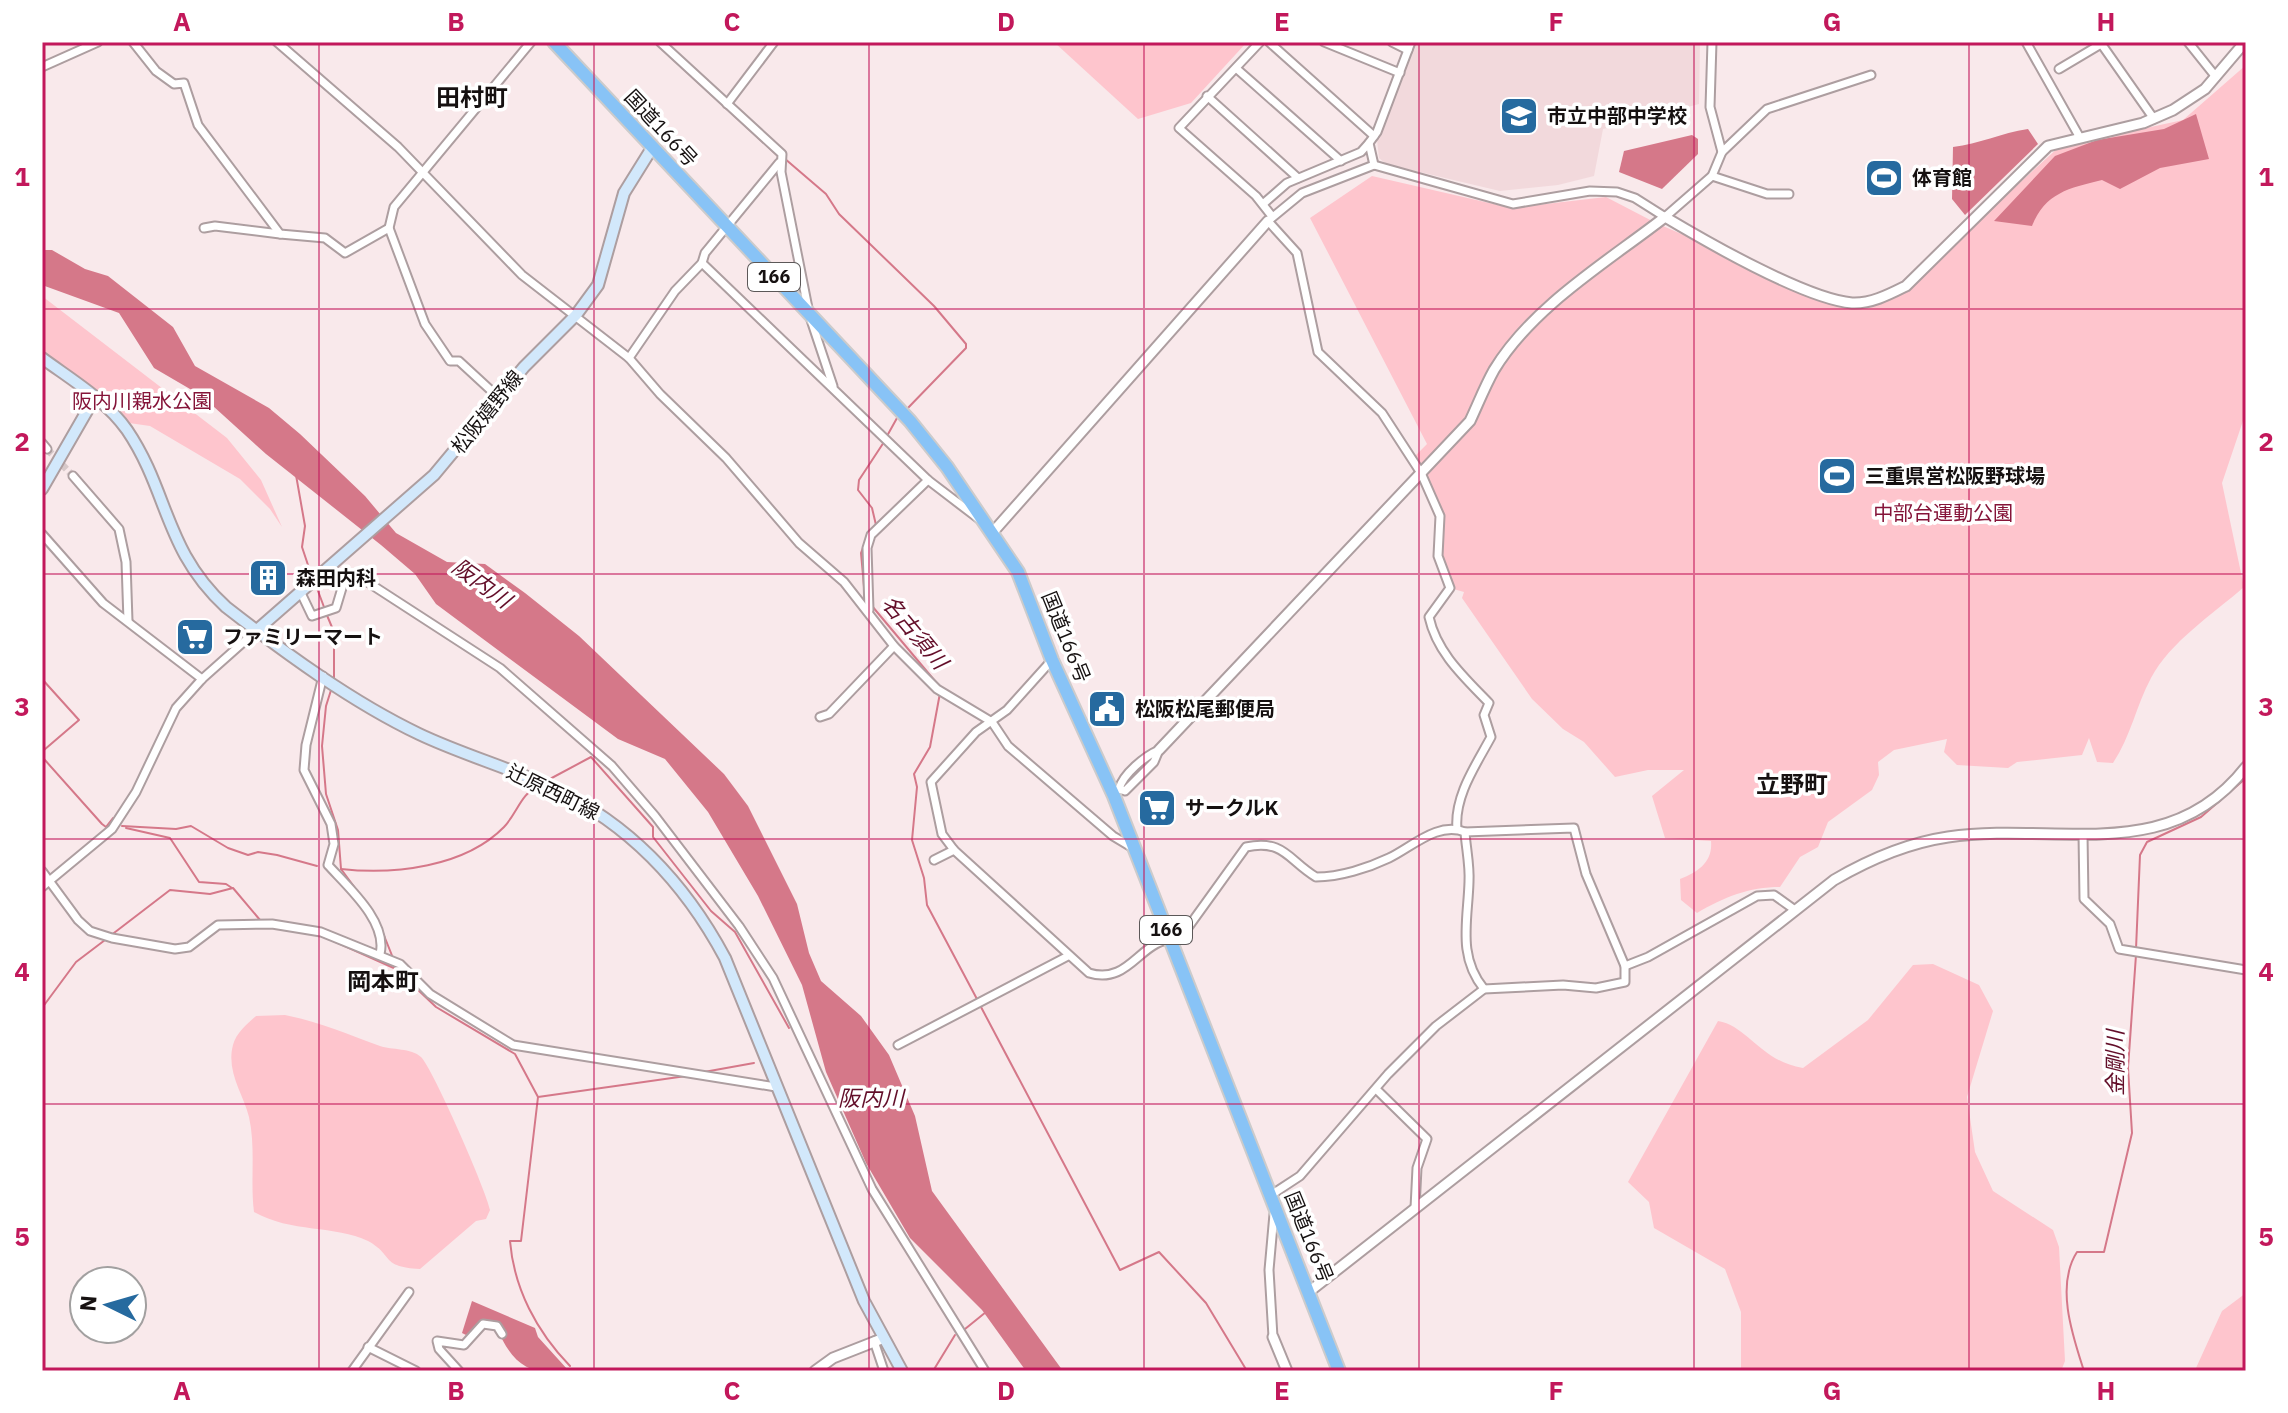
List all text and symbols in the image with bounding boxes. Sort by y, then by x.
text: A [173,4,191,38]
text: B [447,4,465,38]
text: C [724,4,741,38]
text: D [997,4,1015,38]
text: E [1274,4,1290,38]
text: F [1548,4,1564,38]
text: G [1823,4,1841,38]
text: H [2097,4,2115,38]
district label: 田村町 [436,81,508,113]
street label: 国道166号 [619,83,704,172]
school or university icon: 市立中部中学校 [1498,95,1540,137]
place label: 市立中部中学校 [1547,102,1687,129]
sports icon: 体育館 [1863,157,1905,199]
text: 1 [14,159,30,193]
text: 1 [2258,159,2274,193]
place label: 体育館 [1912,164,1972,191]
road number: 166 [748,263,800,291]
street label: 松阪嬉野線 [445,364,529,459]
park label: 阪内川親水公園 [72,387,212,414]
text: 2 [14,424,30,458]
text: 2 [2258,424,2274,458]
sports icon: 三重県営松阪野球場 [1816,455,1858,497]
place label: 三重県営松阪野球場 [1865,462,2045,489]
park label: 中部台運動公園 [1873,499,2013,526]
water label: 阪内川 [447,551,519,615]
building icon: 森田内科 [247,557,289,599]
place label: 森田内科 [296,564,376,591]
street label: 国道166号 [1036,587,1097,686]
water label: 名古須川 [876,589,956,676]
supermarket icon: ファミリーマート [174,616,216,658]
place label: ファミリーマート [223,623,383,650]
public building icon: 松阪松尾郵便局 [1086,688,1128,730]
text: 3 [14,689,30,723]
text: 3 [2258,689,2274,723]
place label: 松阪松尾郵便局 [1135,695,1275,722]
street label: 辻原西町線 [502,757,604,826]
district label: 立野町 [1756,768,1828,800]
supermarket icon: サークルK [1136,787,1178,829]
place label: サークルK [1185,794,1278,821]
road number: 166 [1140,916,1192,944]
text: 4 [14,954,30,988]
text: 4 [2258,954,2274,988]
district label: 岡本町 [347,965,419,997]
water label: 金剛川 [2100,1028,2129,1096]
water label: 阪内川 [838,1083,906,1112]
street label: 国道166号 [1279,1187,1340,1286]
text: 5 [14,1219,30,1253]
text: 5 [2258,1219,2274,1253]
north arrow [68,1265,148,1345]
text: N [72,1294,103,1312]
text: A [173,1373,191,1407]
text: B [447,1373,465,1407]
text: C [724,1373,741,1407]
text: D [997,1373,1015,1407]
text: E [1274,1373,1290,1407]
text: F [1548,1373,1564,1407]
text: G [1823,1373,1841,1407]
text: H [2097,1373,2115,1407]

